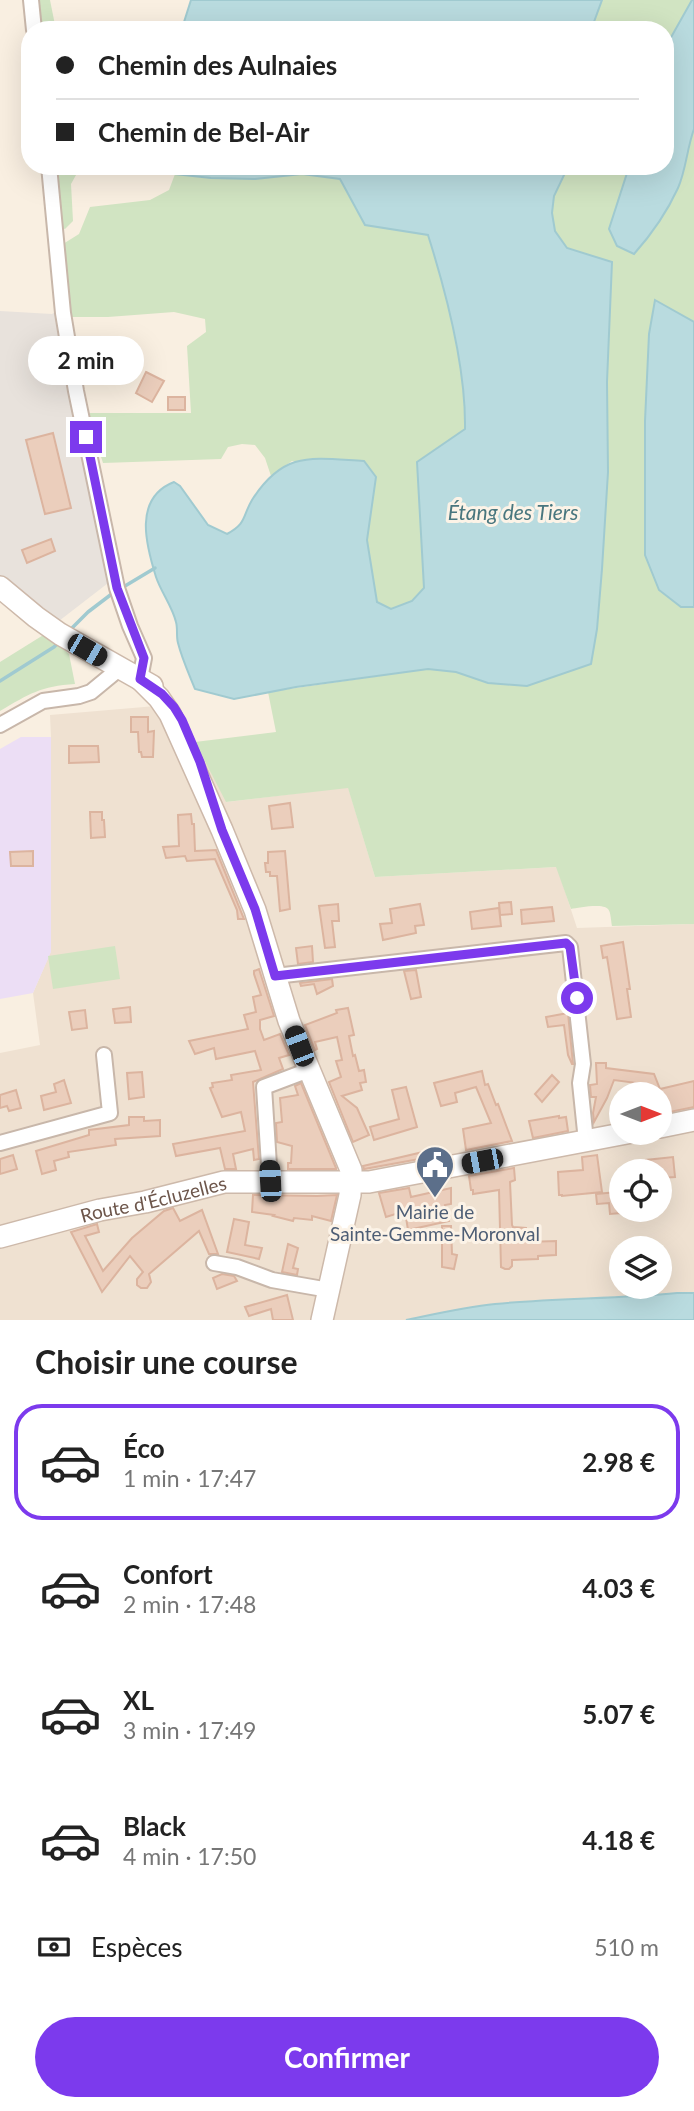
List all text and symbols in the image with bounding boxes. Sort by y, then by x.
text: Chemin des Aulnaies [98,49,337,81]
text: Chemin de Bel-Air [98,116,309,148]
callout: 2 min [28,336,144,384]
text: 2 min [57,346,115,374]
route end [70,421,102,453]
water label: Étang des Tiers [448,499,578,524]
car [64,630,111,670]
route start [561,982,593,1014]
car [282,1023,317,1069]
north arrow [609,1082,672,1144]
map controls [609,1082,672,1299]
public building icon: Mairie de Sainte-Gemme-Moronval [414,1144,456,1199]
car [460,1147,505,1175]
car [259,1159,282,1203]
button: locate [609,1159,672,1222]
street label: Route d'Écluzelles [77,1170,229,1226]
place label: Mairie de Sainte-Gemme-Moronval [330,1200,540,1245]
button: layers [609,1236,672,1299]
text: Choisir une course [35,1342,298,1381]
icon: car [39,1431,102,1494]
text: Éco [123,1432,165,1464]
text: 2.98 € [582,1446,655,1478]
text: 1 min · 17:47 [123,1464,256,1492]
icon: car [39,1557,102,1620]
text: Confort [123,1558,213,1590]
text: 4.03 € [582,1572,655,1604]
text: 2 min · 17:48 [123,1590,256,1618]
icon: car [39,1683,102,1746]
text: XL [123,1684,154,1716]
text: 5.07 € [582,1698,655,1730]
text: 3 min · 17:49 [123,1716,256,1744]
icon: car [39,1809,102,1872]
text: Black [123,1810,186,1842]
text: 4.18 € [582,1824,655,1856]
text: 4 min · 17:50 [123,1842,256,1870]
icon: cash [35,1928,73,1966]
text: Espèces [91,1931,183,1963]
text: 510 m [594,1933,659,1961]
button: Confirmer [35,2017,659,2097]

